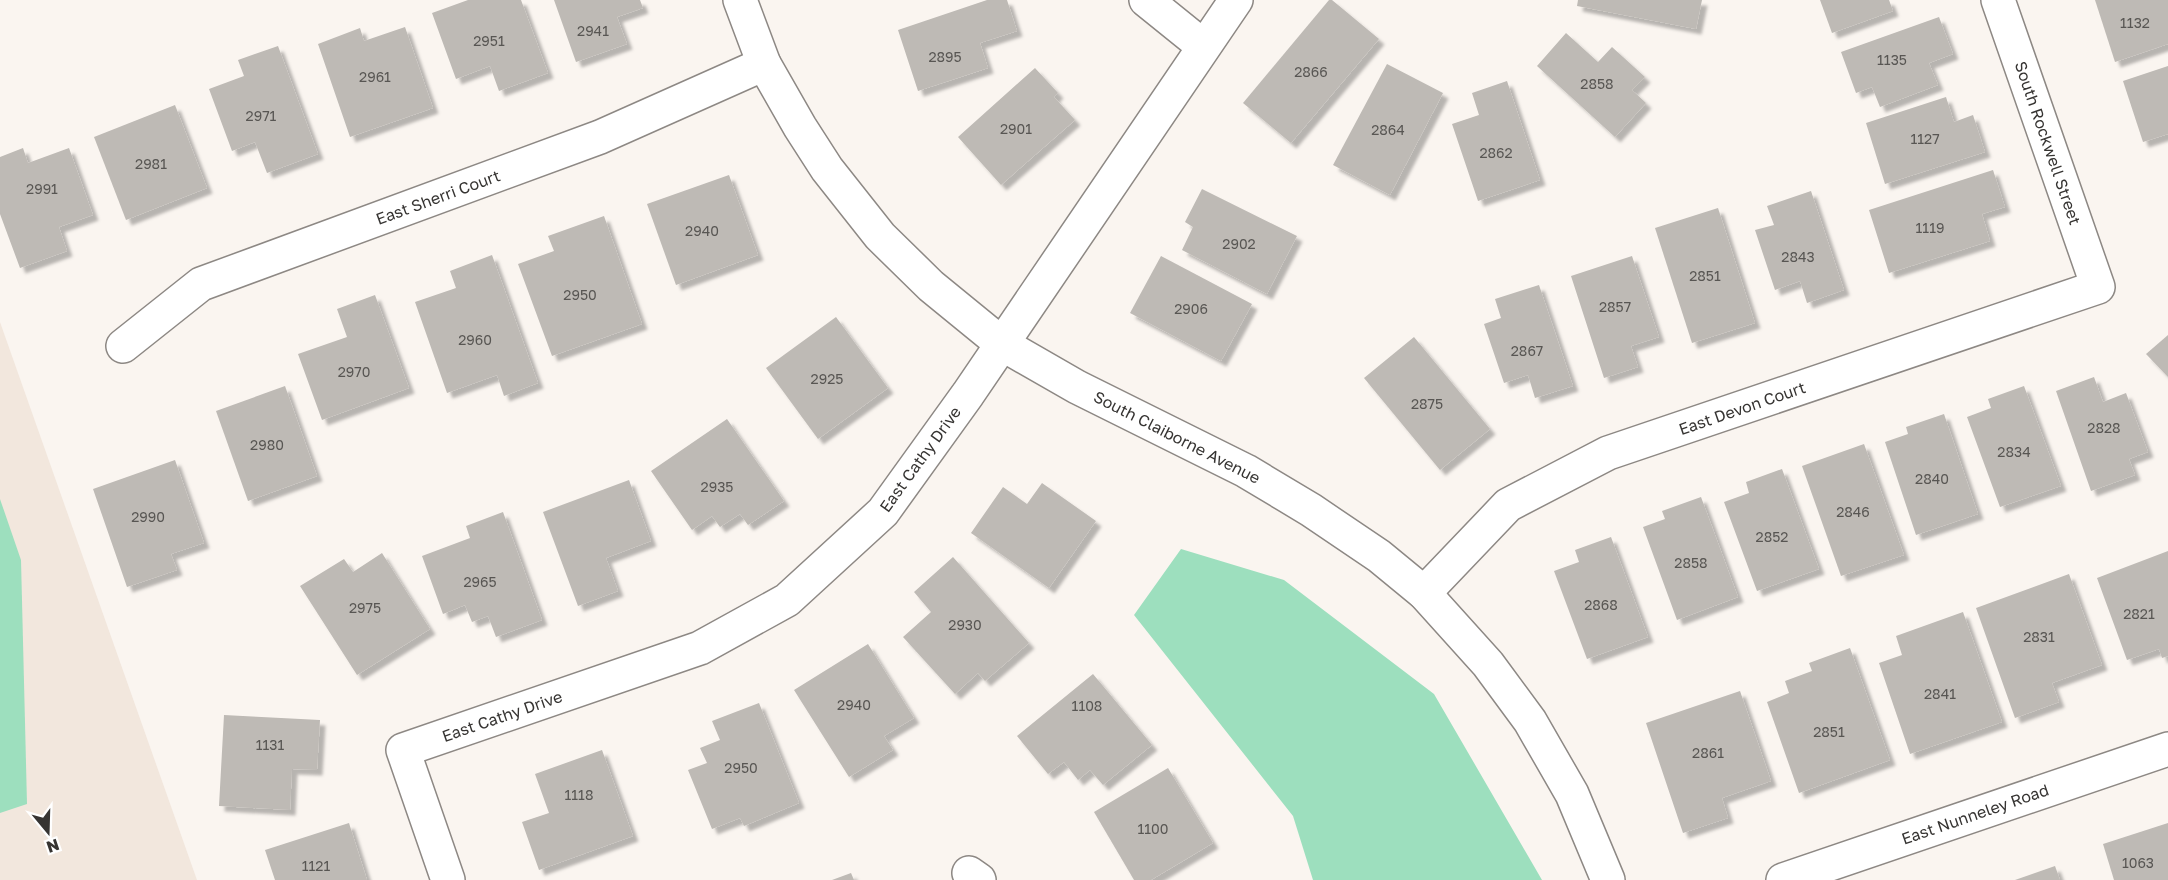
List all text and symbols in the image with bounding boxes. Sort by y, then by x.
house number: 1132 [2120,14,2150,31]
house number: 2941 [577,22,609,39]
house number: 2951 [473,32,505,49]
house number: 2895 [928,48,962,65]
house number: 1135 [1877,51,1907,68]
street label: South Rockwell Street [2011,59,2085,227]
house number: 2866 [1294,63,1328,80]
house number: 2961 [359,68,391,85]
house number: 2858 [1580,75,1614,92]
house number: 2971 [246,107,277,124]
house number: 2901 [1000,120,1032,137]
house number: 2864 [1371,121,1405,138]
house number: 1127 [1910,130,1940,147]
house number: 2862 [1479,144,1513,161]
house number: 2981 [135,155,167,172]
street label: East Sherri Court [373,165,503,229]
house number: 2991 [26,180,58,197]
house number: 1119 [1916,219,1944,236]
house number: 2940 [685,222,719,239]
house number: 2902 [1222,235,1256,252]
house number: 2843 [1781,248,1815,265]
house number: 2851 [1689,267,1721,284]
house number: 2950 [563,286,597,303]
house number: 2857 [1599,298,1631,315]
house number: 2906 [1174,300,1208,317]
house number: 2960 [458,331,492,348]
house number: 2867 [1511,342,1543,359]
house number: 2970 [338,363,370,380]
house number: 2925 [811,370,843,387]
street label: East Devon Court [1676,377,1808,439]
street label: South Claiborne Avenue [1090,386,1264,488]
house number: 2875 [1411,395,1443,412]
street label: East Cathy Drive [875,402,965,516]
house number: 2828 [2087,419,2121,436]
house number: 2980 [250,436,284,453]
house number: 2834 [1997,443,2031,460]
house number: 2840 [1915,470,1949,487]
house number: 2935 [701,478,733,495]
house number: 2846 [1836,503,1870,520]
house number: 2990 [131,508,165,525]
house number: 2852 [1756,528,1788,545]
house number: 2858 [1674,554,1708,571]
house number: 2965 [463,573,497,590]
house number: 2868 [1584,596,1618,613]
house number: 2975 [349,599,381,616]
house number: 2821 [2123,605,2155,622]
house number: 2930 [948,616,982,633]
house number: 2831 [2023,628,2055,645]
house number: 2841 [1924,685,1956,702]
street label: East Cathy Drive [439,686,565,746]
house number: 2940 [837,696,871,713]
house number: 1108 [1072,697,1102,714]
house number: 2851 [1813,723,1845,740]
house number: 1131 [256,736,284,753]
house number: 2861 [1692,744,1724,761]
house number: 2950 [724,759,758,776]
street label: East Nunneley Road [1899,779,2051,849]
house number: 1118 [565,786,593,803]
north arrow [18,802,78,862]
house number: 1100 [1138,820,1168,837]
text: N [44,835,62,858]
house number: 1063 [2122,854,2154,871]
house number: 1121 [302,857,330,874]

